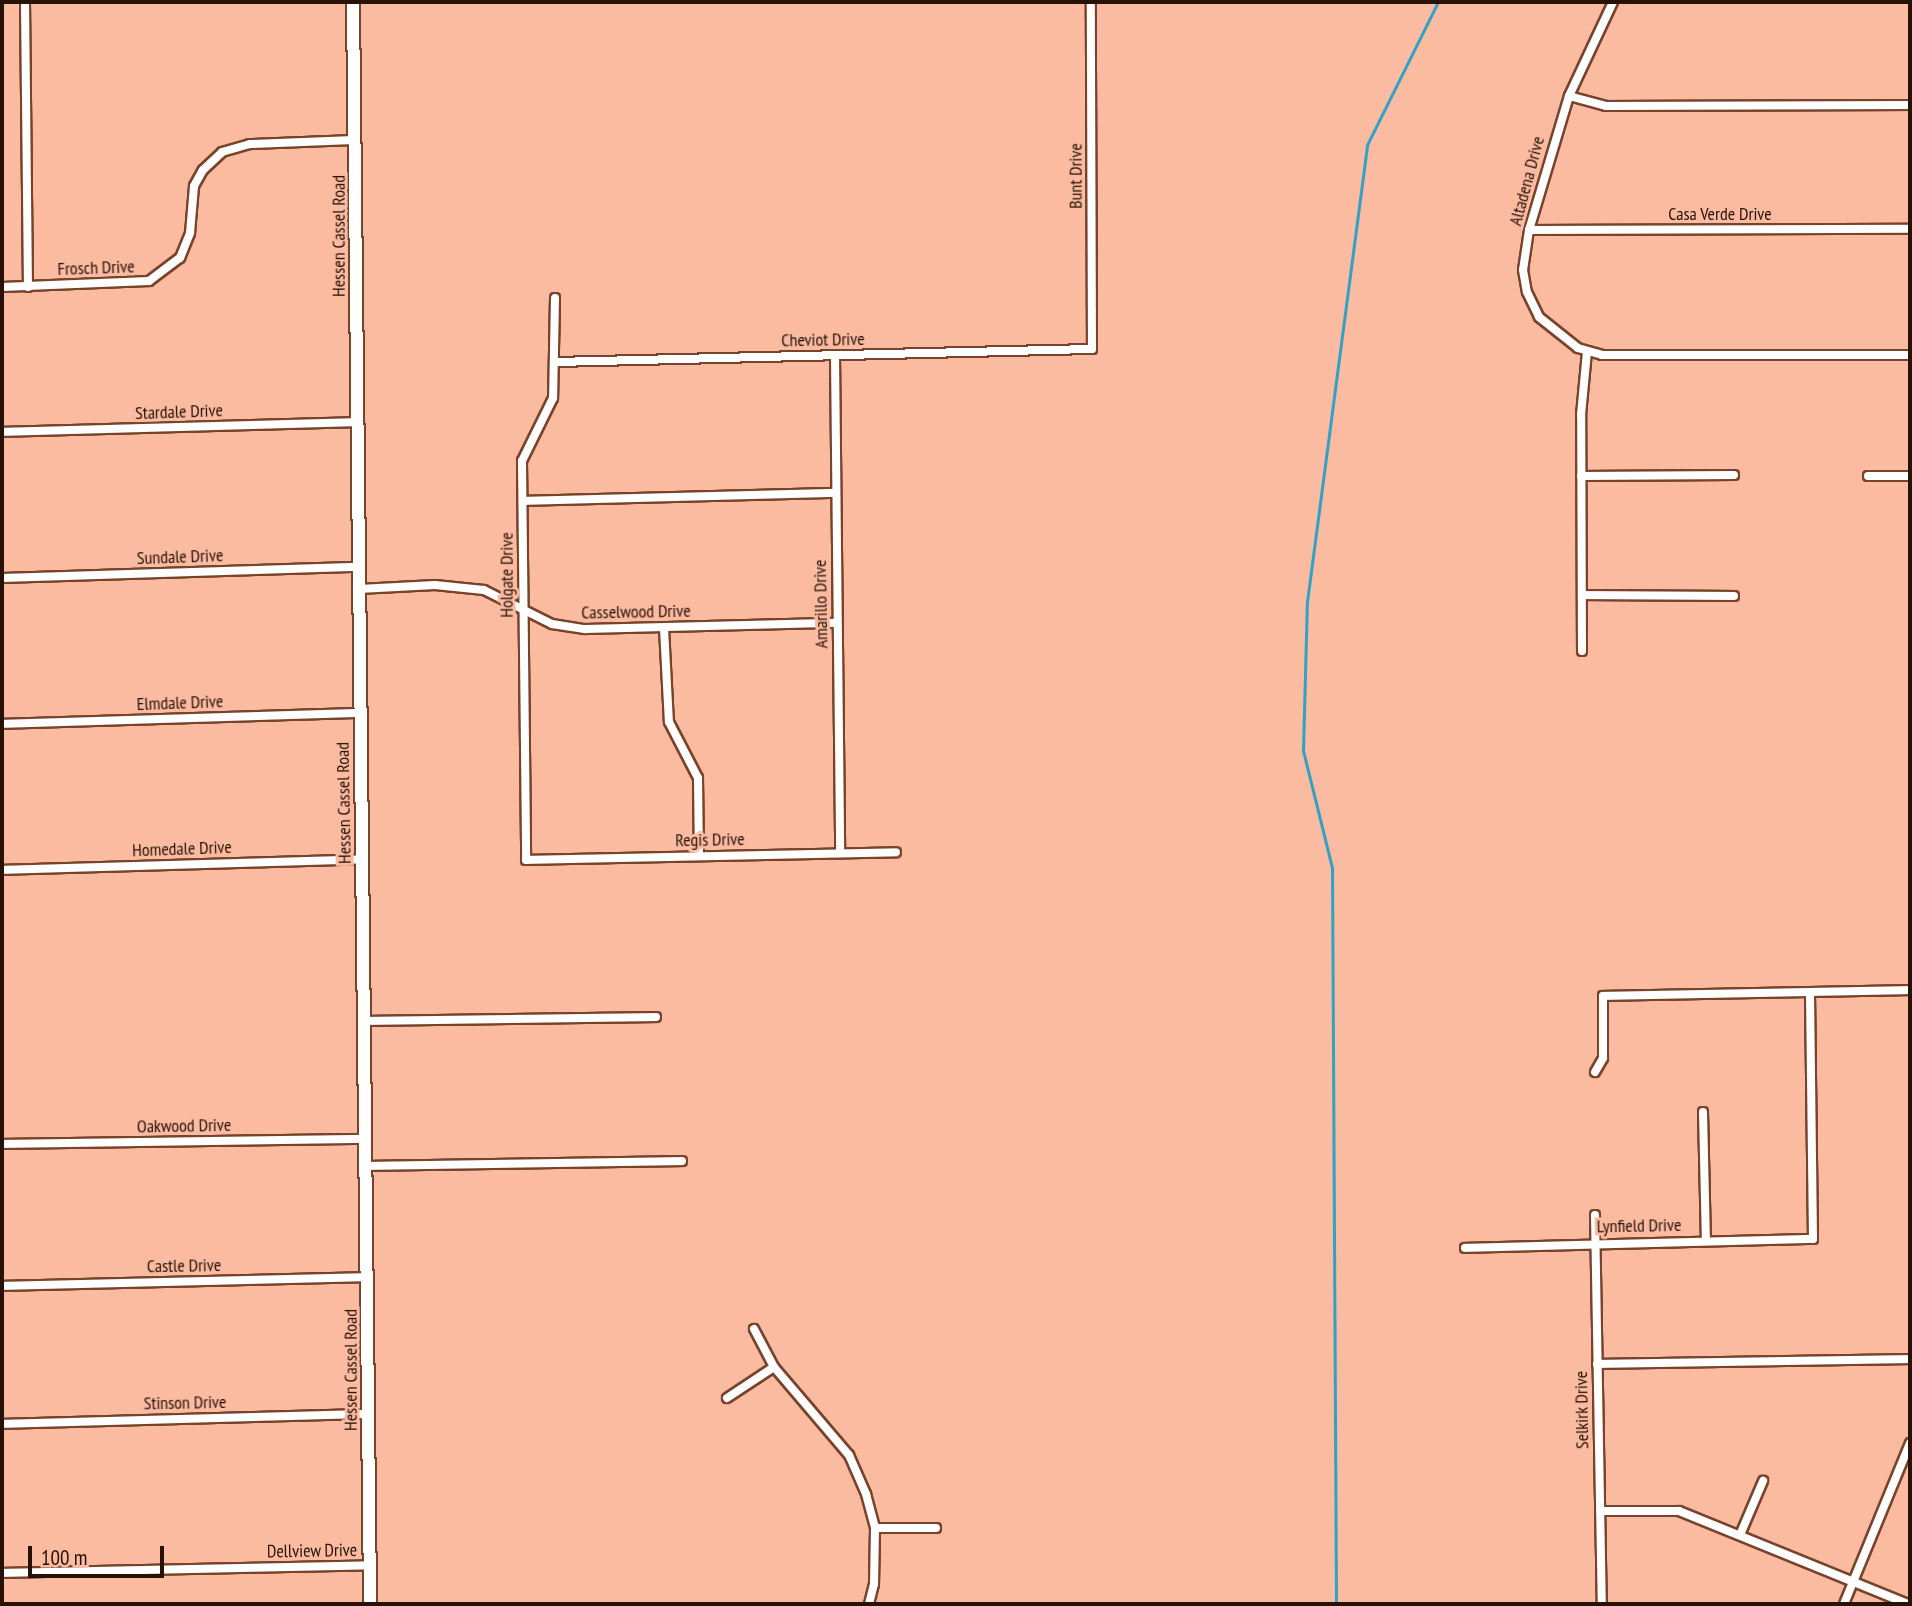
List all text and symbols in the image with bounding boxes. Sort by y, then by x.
street label: Altadena Drive [1505,134,1549,228]
street label: Bunt Drive [1065,143,1087,209]
street label: Hessen Cassel Road [328,175,350,297]
street label: Casa Verde Drive [1668,203,1772,225]
street label: Frosch Drive [57,256,135,280]
street label: Cheviot Drive [781,328,865,352]
street label: Stardale Drive [135,400,223,424]
street label: Holgate Drive [496,532,518,618]
street label: Sundale Drive [136,545,224,569]
street label: Amarillo Drive [809,559,833,649]
street label: Casselwood Drive [581,600,691,624]
street label: Elmdale Drive [136,691,224,715]
street label: Hessen Cassel Road [332,742,356,864]
street label: Regis Drive [675,829,745,851]
street label: Homedale Drive [132,836,232,862]
street label: Oakwood Drive [137,1114,231,1138]
street label: Lynfield Drive [1597,1214,1681,1238]
street label: Castle Drive [147,1255,221,1277]
street label: Hessen Cassel Road [340,1309,362,1431]
street label: Selkirk Drive [1571,1370,1593,1450]
street label: Stinson Drive [143,1391,227,1415]
scale bar [32,1532,168,1576]
street label: Dellview Drive [267,1539,357,1563]
text: 100 m [41,1544,87,1571]

